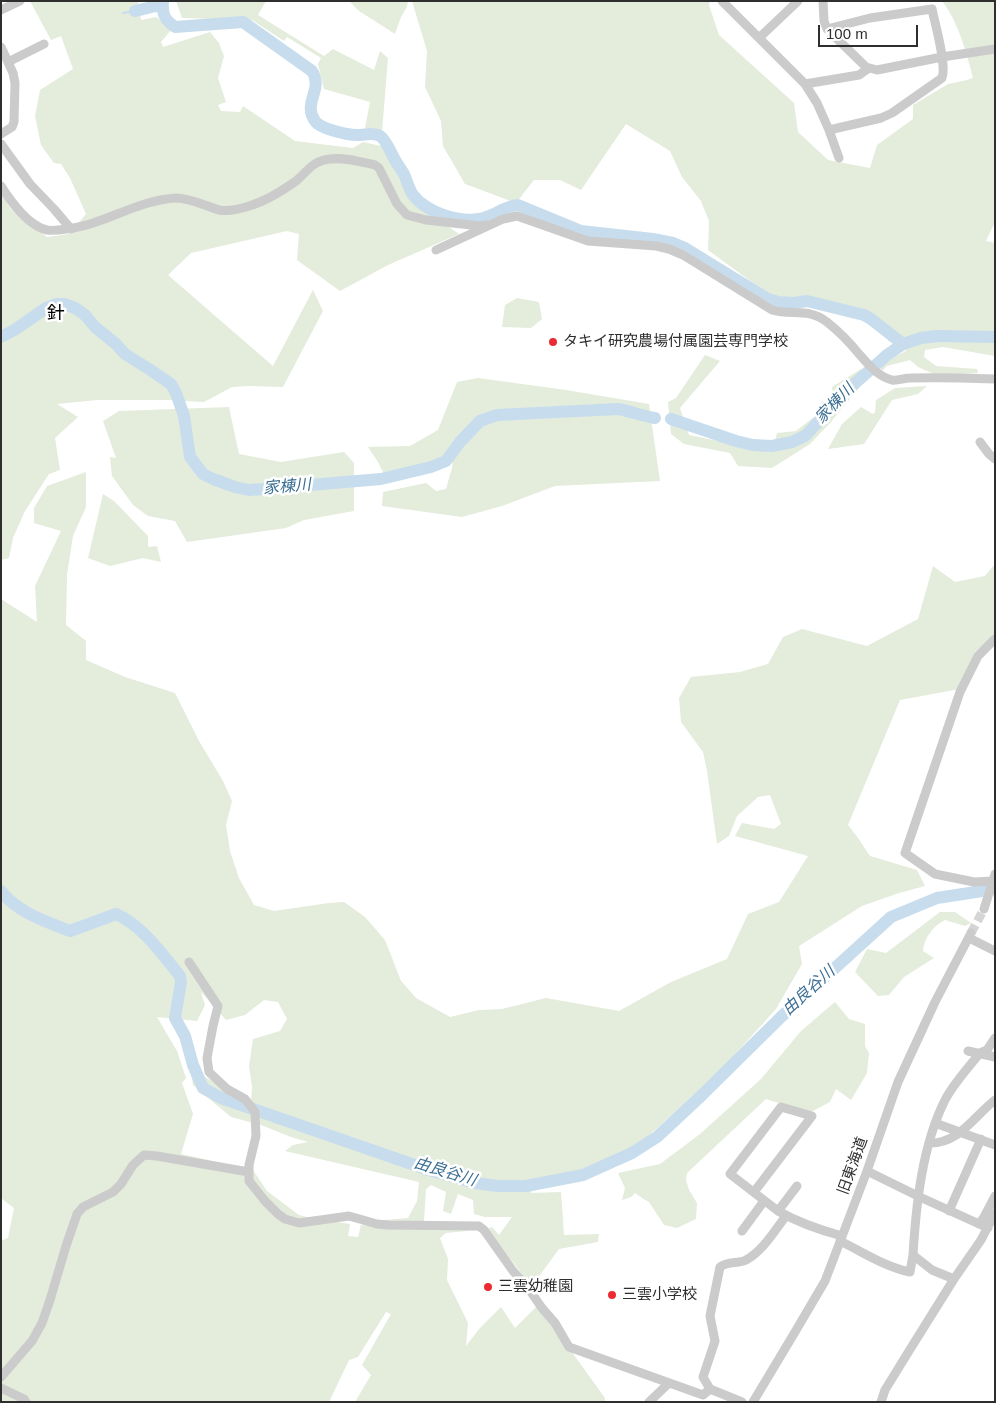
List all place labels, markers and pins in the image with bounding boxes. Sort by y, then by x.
place label: タキイ研究農場付属園芸専門学校 [563,333,788,351]
marker: タキイ研究農場付属園芸専門学校 [547,336,559,348]
place label: 三雲幼稚園 [498,1278,573,1296]
marker: 三雲幼稚園 [482,1281,494,1293]
place label: 三雲小学校 [622,1286,697,1304]
marker: 三雲小学校 [606,1289,618,1301]

